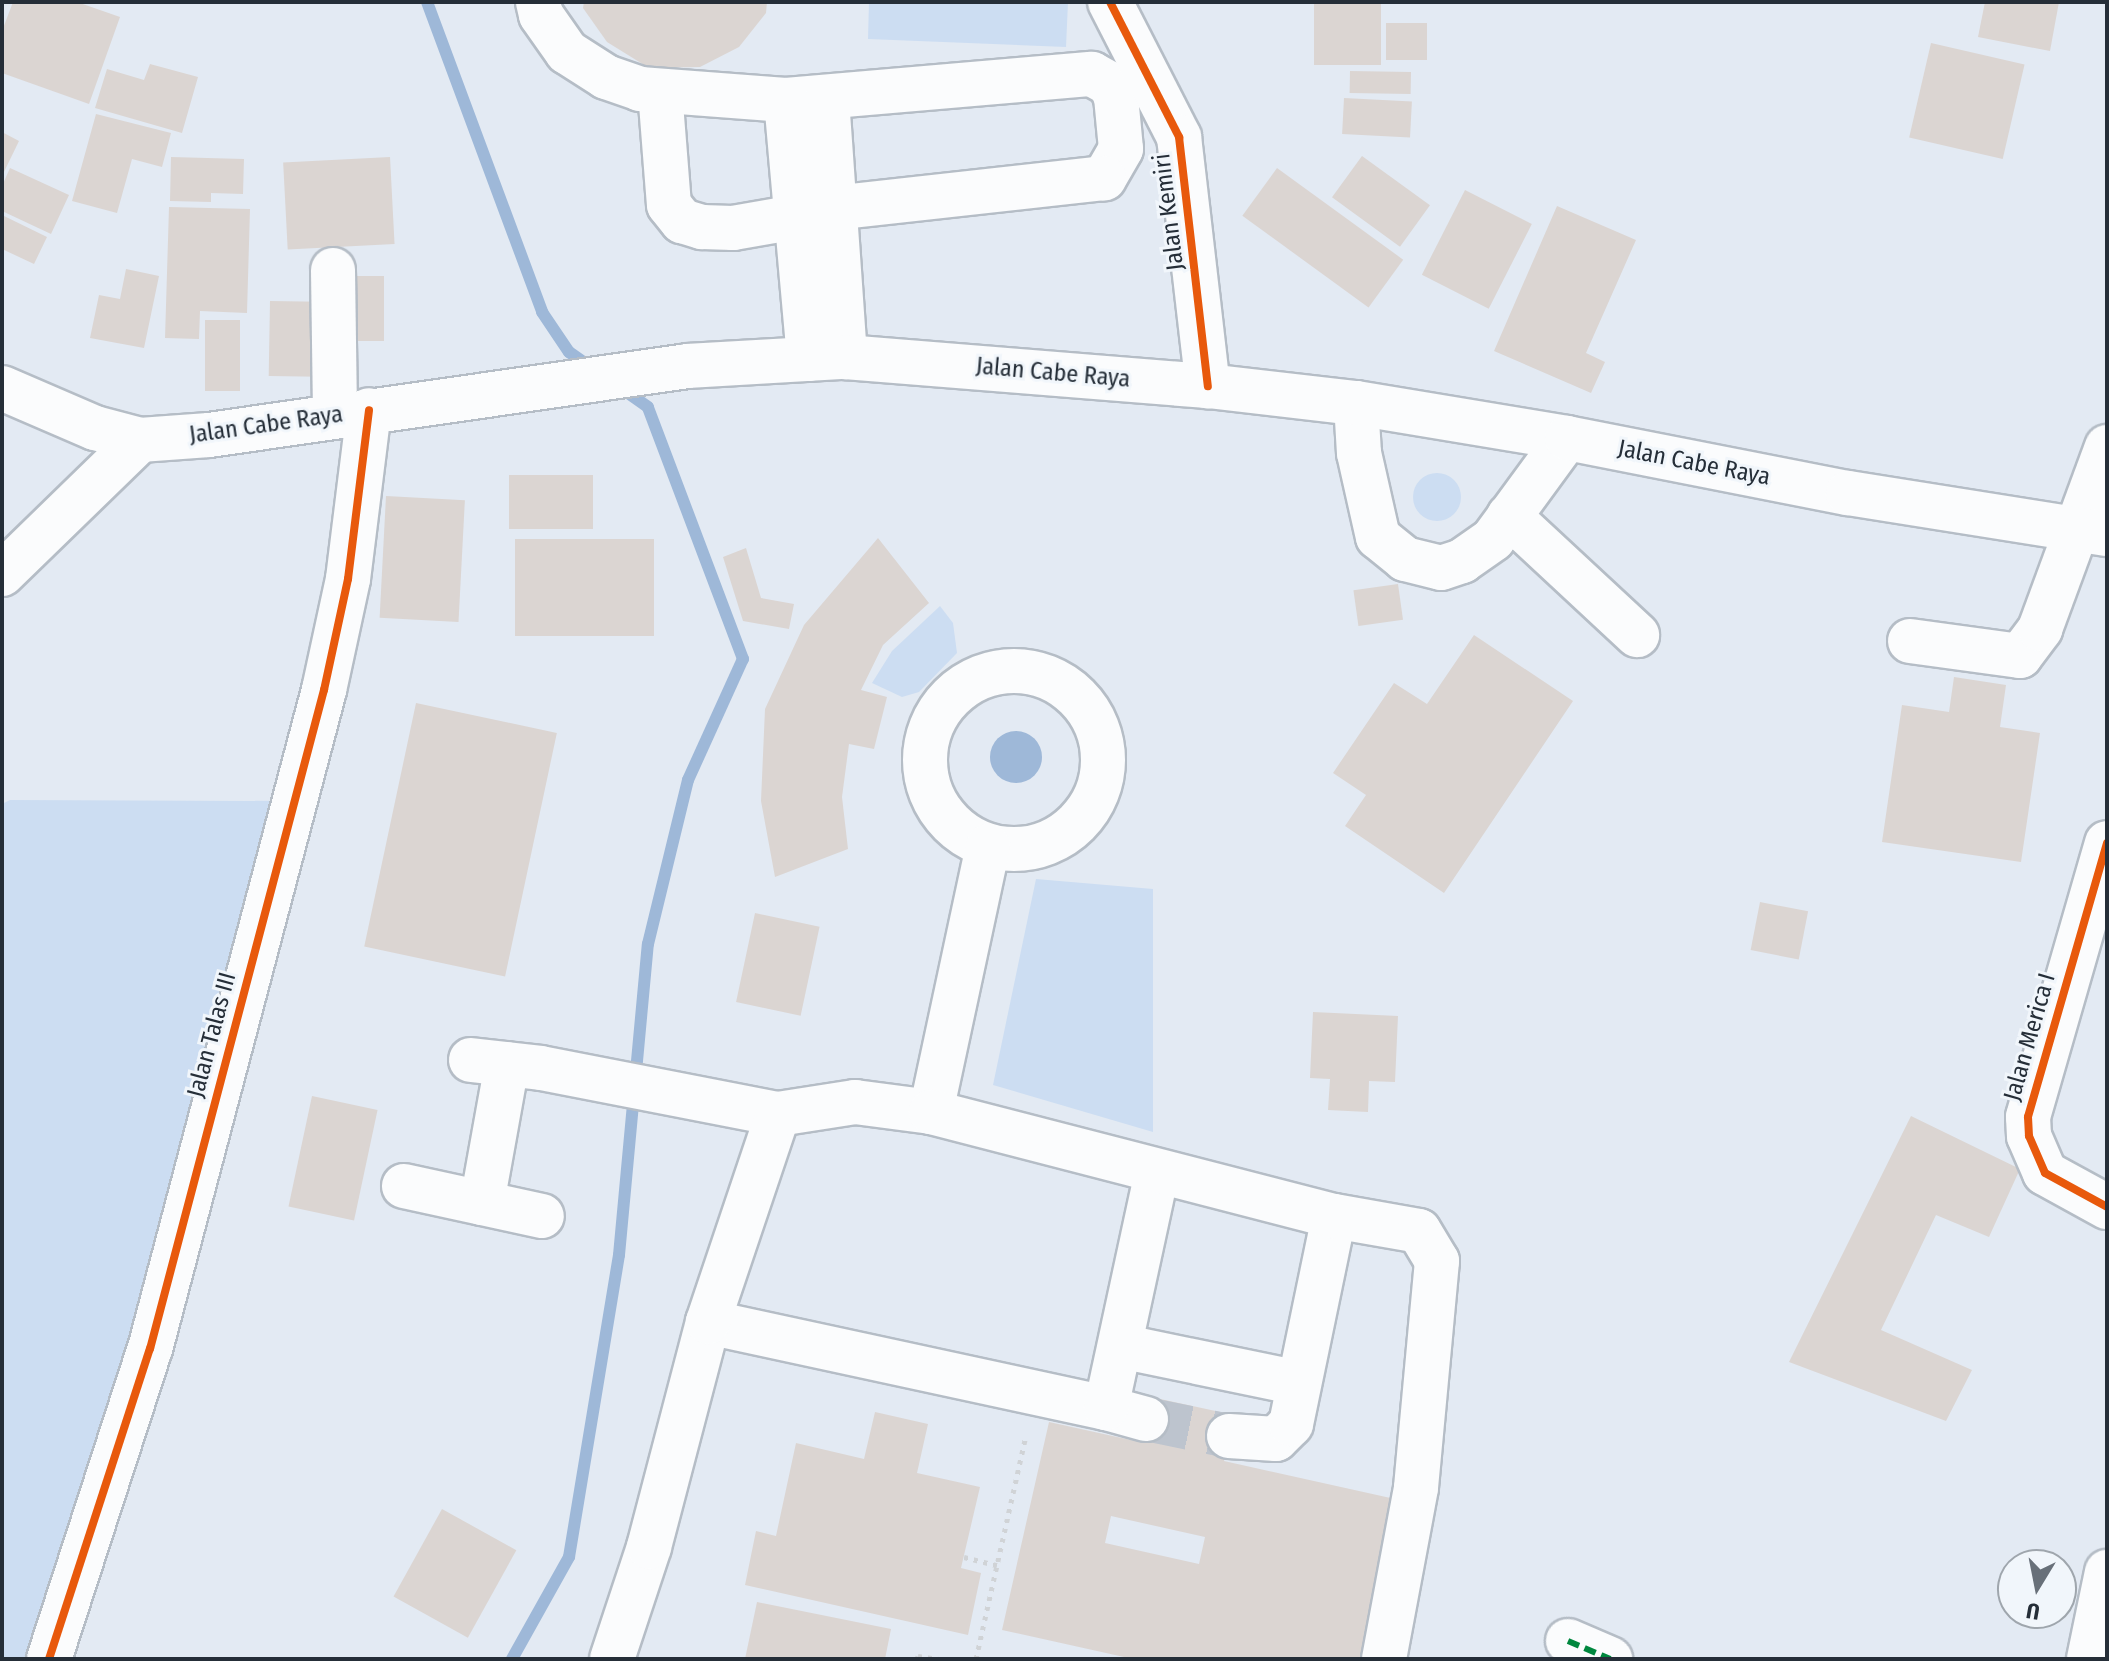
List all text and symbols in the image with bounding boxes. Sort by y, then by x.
street label: Jalan Kemiri [1148,152,1190,272]
street label: Jalan Cabe Raya [975,352,1131,394]
street label: Jalan Cabe Raya [187,400,345,450]
street label: Jalan Cabe Raya [1615,434,1773,492]
street label: Jalan Talas III [181,969,243,1101]
street label: Jalan Merica I [1998,970,2062,1104]
north arrow [1997,1549,2077,1629]
text: U [2024,1597,2042,1626]

